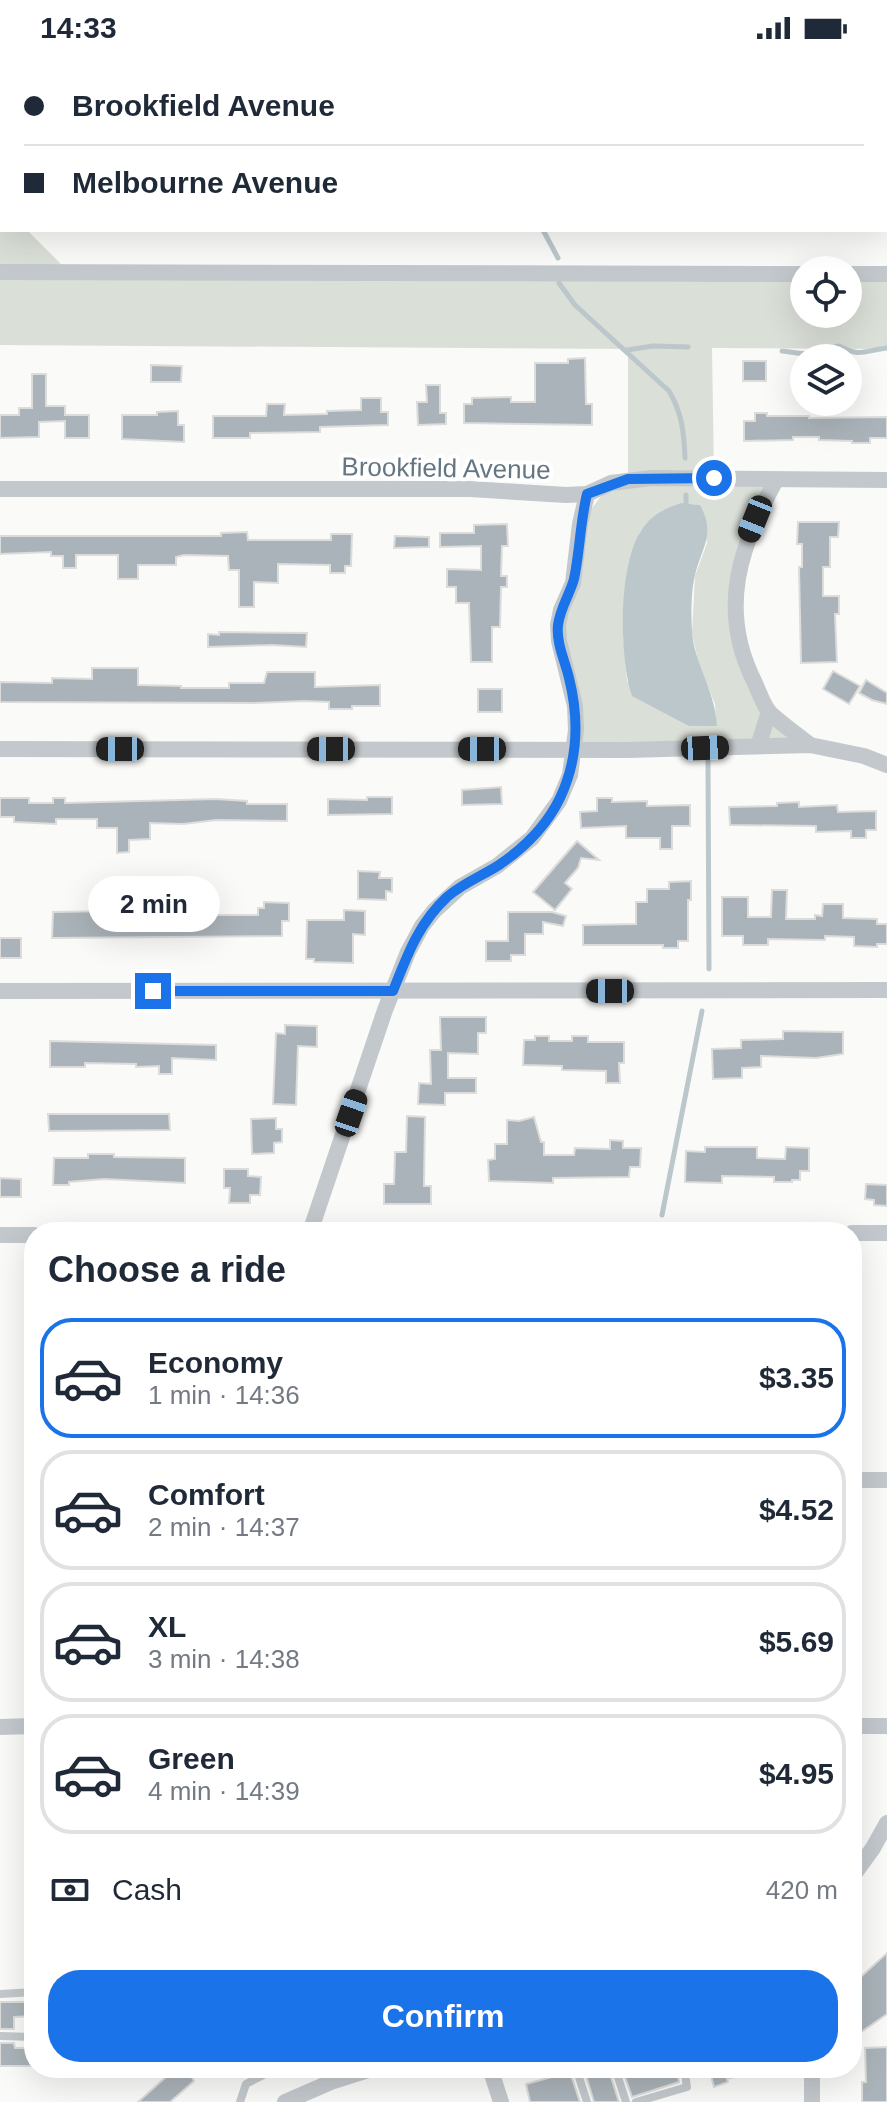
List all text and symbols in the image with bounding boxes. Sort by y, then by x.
text: 14:33 [40,11,117,44]
text: Brookfield Avenue [72,89,335,122]
text: Melbourne Avenue [72,166,338,199]
map controls [790,256,862,416]
button: locate [790,256,862,328]
button: layers [790,344,862,416]
street label: Brookfield Avenue [341,451,551,485]
route start [696,460,732,496]
car [735,492,775,546]
car [681,735,729,761]
car [96,737,144,761]
car [307,737,355,761]
car [458,737,506,761]
callout: 2 min [87,875,219,931]
text: 2 min [120,889,188,919]
route end [135,973,171,1009]
car [586,979,634,1003]
car [332,1086,370,1140]
text: Choose a ride [48,1249,286,1290]
icon: car [52,1342,124,1414]
text: Economy [148,1346,283,1379]
text: $3.35 [759,1361,834,1394]
text: 1 min · 14:36 [148,1380,300,1410]
icon: car [52,1474,124,1546]
text: Comfort [148,1478,265,1511]
text: $4.52 [759,1493,834,1526]
text: 2 min · 14:37 [148,1512,300,1542]
icon: car [52,1606,124,1678]
text: XL [148,1610,186,1643]
text: $5.69 [759,1625,834,1658]
text: 3 min · 14:38 [148,1644,300,1674]
icon: car [52,1738,124,1810]
text: Green [148,1742,235,1775]
text: $4.95 [759,1757,834,1790]
text: 4 min · 14:39 [148,1776,300,1806]
icon: cash [48,1868,92,1912]
text: Cash [112,1873,182,1906]
text: 420 m [766,1875,838,1905]
button: Confirm [48,1970,838,2062]

